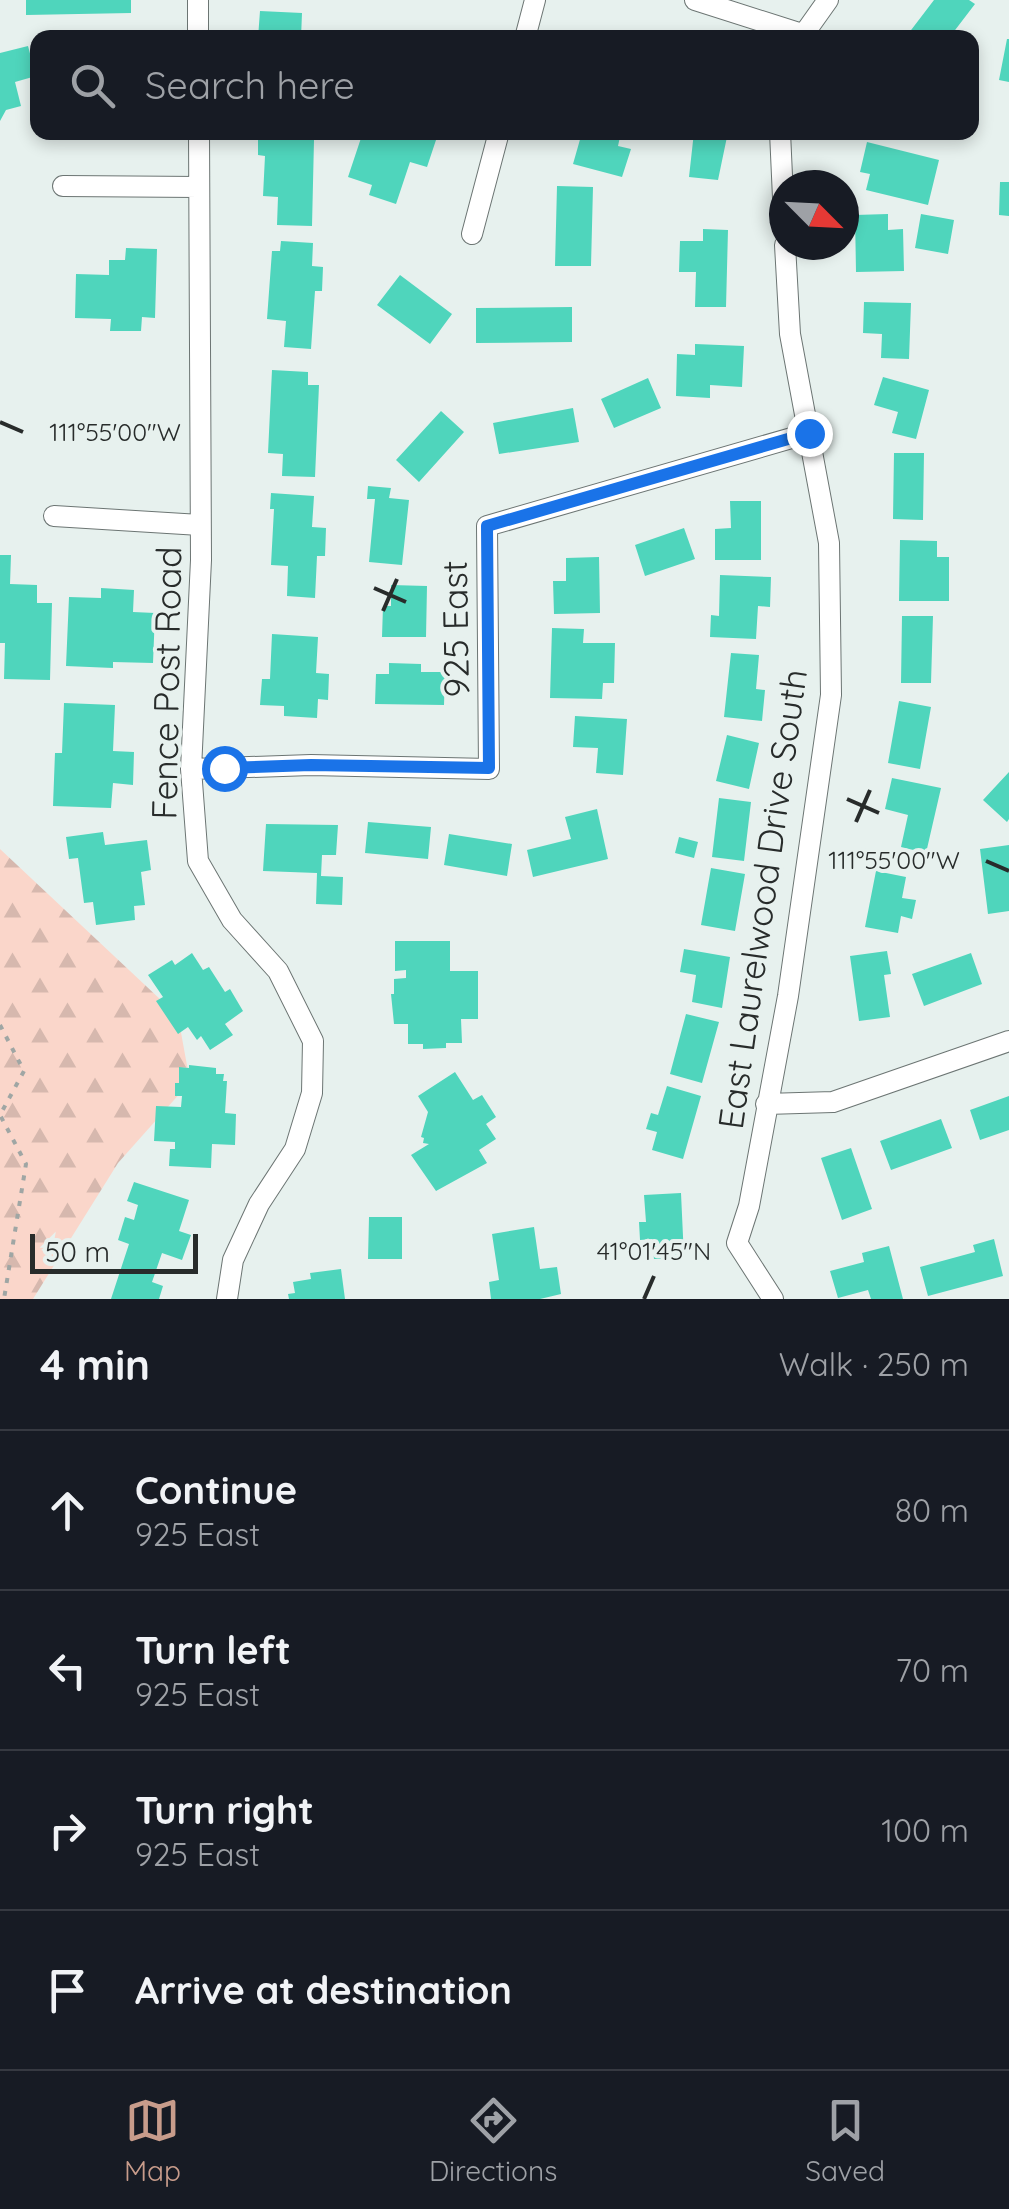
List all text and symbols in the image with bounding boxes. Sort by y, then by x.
search box [30,30,979,140]
icon: search [65,58,120,113]
text: Search here [145,61,355,109]
north arrow [769,170,859,260]
route end [787,411,833,457]
text: 111°55'00"W [49,416,181,447]
street label: Fence Post Road [142,546,190,820]
street label: 925 East [432,560,478,698]
street label: East Laurelwood Drive South [708,666,816,1132]
route start [202,746,248,792]
text: 111°55'00"W [828,844,960,875]
scale bar [30,1229,198,1274]
text: 50 m [45,1234,110,1269]
text: 41°01'45"N [597,1235,711,1266]
text: 4 min [40,1338,150,1391]
text: Walk · 250 m [779,1344,969,1384]
text: Continue [135,1466,297,1514]
icon: ahead [40,1483,95,1538]
text: 80 m [895,1490,969,1530]
text: 925 East [135,1514,260,1554]
text: Turn left [135,1626,291,1674]
icon: left [40,1643,95,1698]
text: 70 m [896,1650,969,1690]
text: 925 East [135,1674,260,1714]
text: Turn right [135,1786,314,1834]
icon: right [40,1803,95,1858]
text: 100 m [881,1810,969,1850]
text: 925 East [135,1834,260,1874]
icon: arrive [40,1963,95,2018]
text: Arrive at destination [135,1966,512,2014]
tab: Map [124,2093,181,2188]
tab: Directions [429,2093,557,2188]
tab: Saved [805,2093,885,2188]

